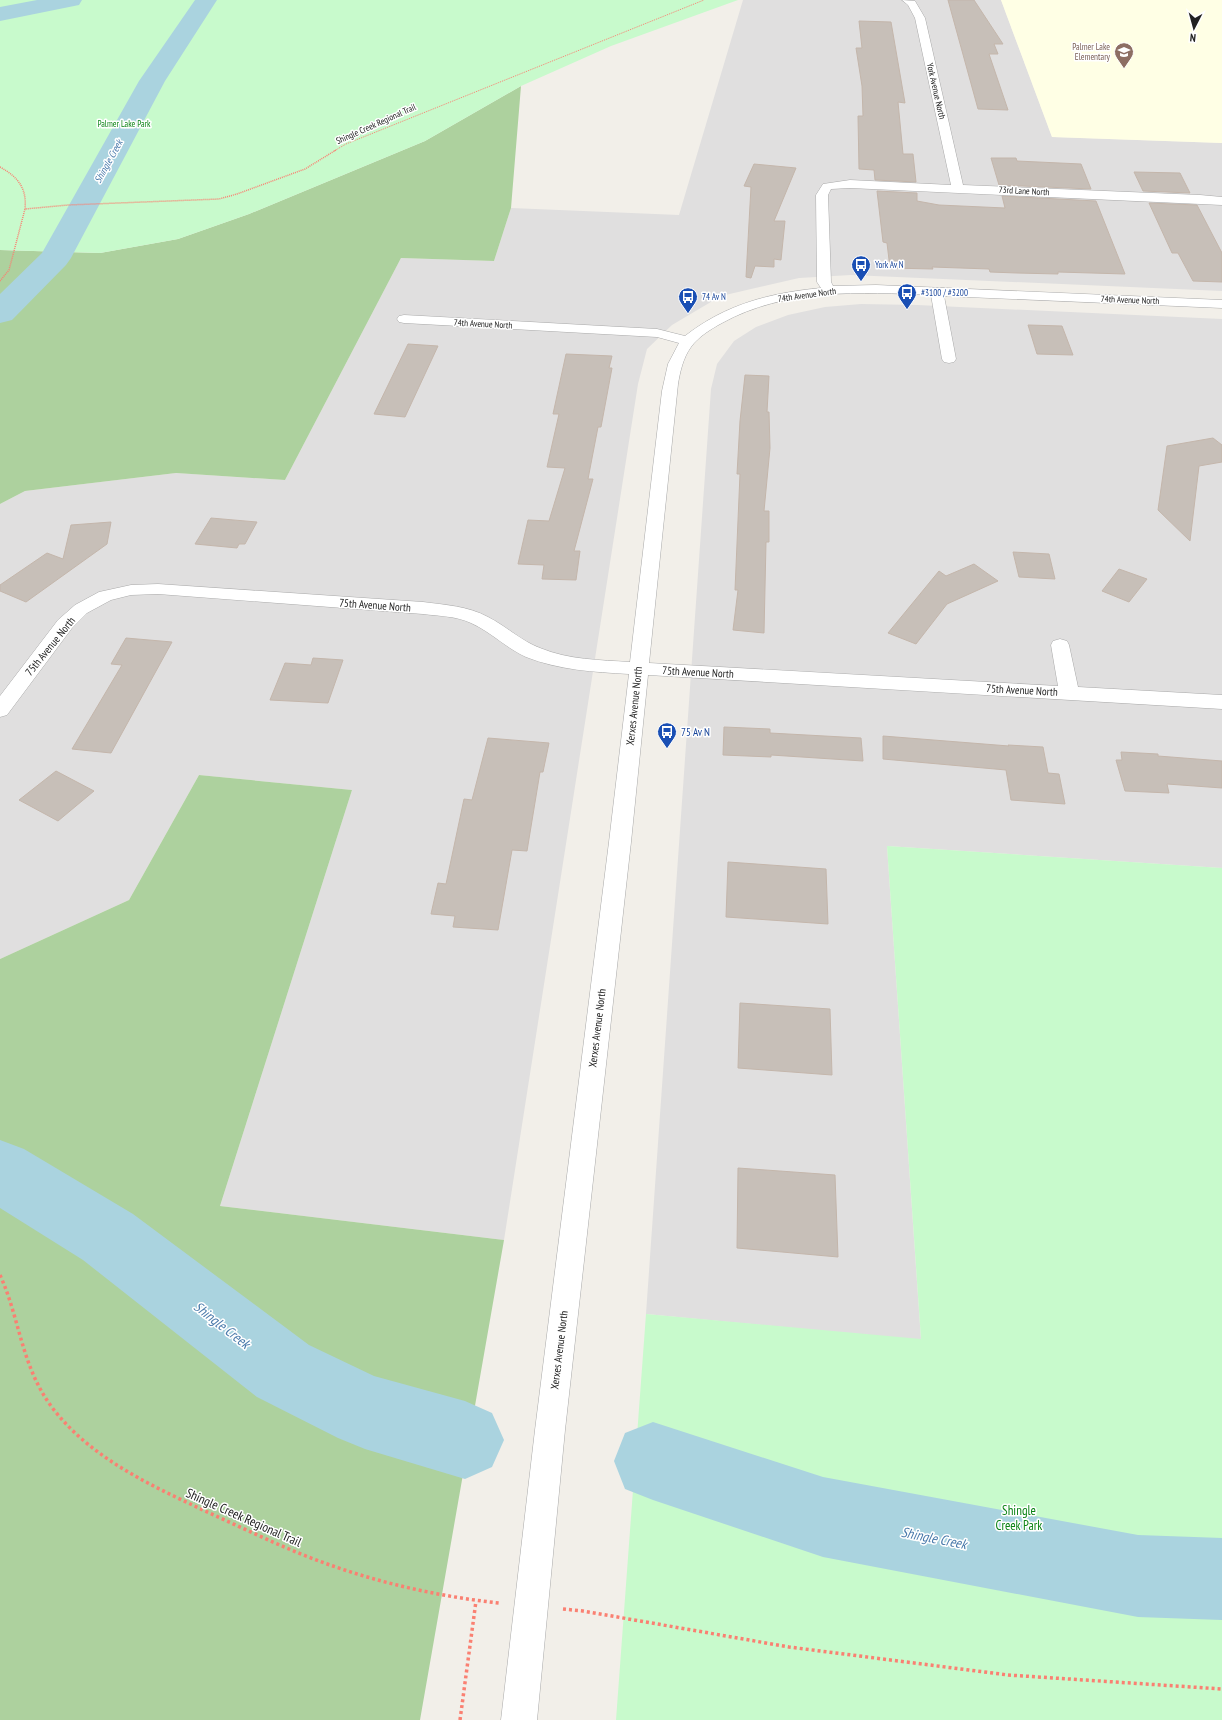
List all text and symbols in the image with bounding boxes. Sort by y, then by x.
north arrow [1174,8,1214,48]
text: N [1189,31,1197,45]
place label: Palmer Lake Elementary [1072,41,1111,62]
school or university icon: Palmer Lake Elementary [1113,41,1135,69]
street label: York Avenue North [925,62,948,120]
street label: Shingle Creek Regional Trail [334,101,418,146]
park label: Palmer Lake Park [97,118,151,129]
water label: Shingle Creek [91,136,126,185]
street label: 73rd Lane North [998,184,1050,197]
bus stop icon: York Av N [850,254,872,282]
place label: York Av N [875,259,904,270]
bus stop icon: #3100 / #3200 [896,282,918,310]
street label: 74th Avenue North [777,285,837,304]
bus stop icon: 74 Av N [677,286,699,314]
place label: #3100 / #3200 [921,287,968,298]
place label: 74 Av N [702,291,726,302]
street label: 74th Avenue North [1100,293,1160,306]
street label: 74th Avenue North [453,316,513,331]
street label: 75th Avenue North [339,596,411,614]
street label: 75th Avenue North [22,614,78,678]
street label: 75th Avenue North [662,663,734,681]
street label: Xerxes Avenue North [623,666,645,746]
street label: 75th Avenue North [986,681,1058,699]
bus stop icon: 75 Av N [656,721,678,749]
place label: 75 Av N [681,725,710,739]
street label: Xerxes Avenue North [585,988,609,1068]
water label: Shingle Creek [190,1297,255,1353]
street label: Xerxes Avenue North [547,1310,571,1390]
street label: Shingle Creek Regional Trail [183,1484,304,1551]
park label: Shingle Creek Park [996,1502,1042,1534]
water label: Shingle Creek [900,1523,970,1553]

